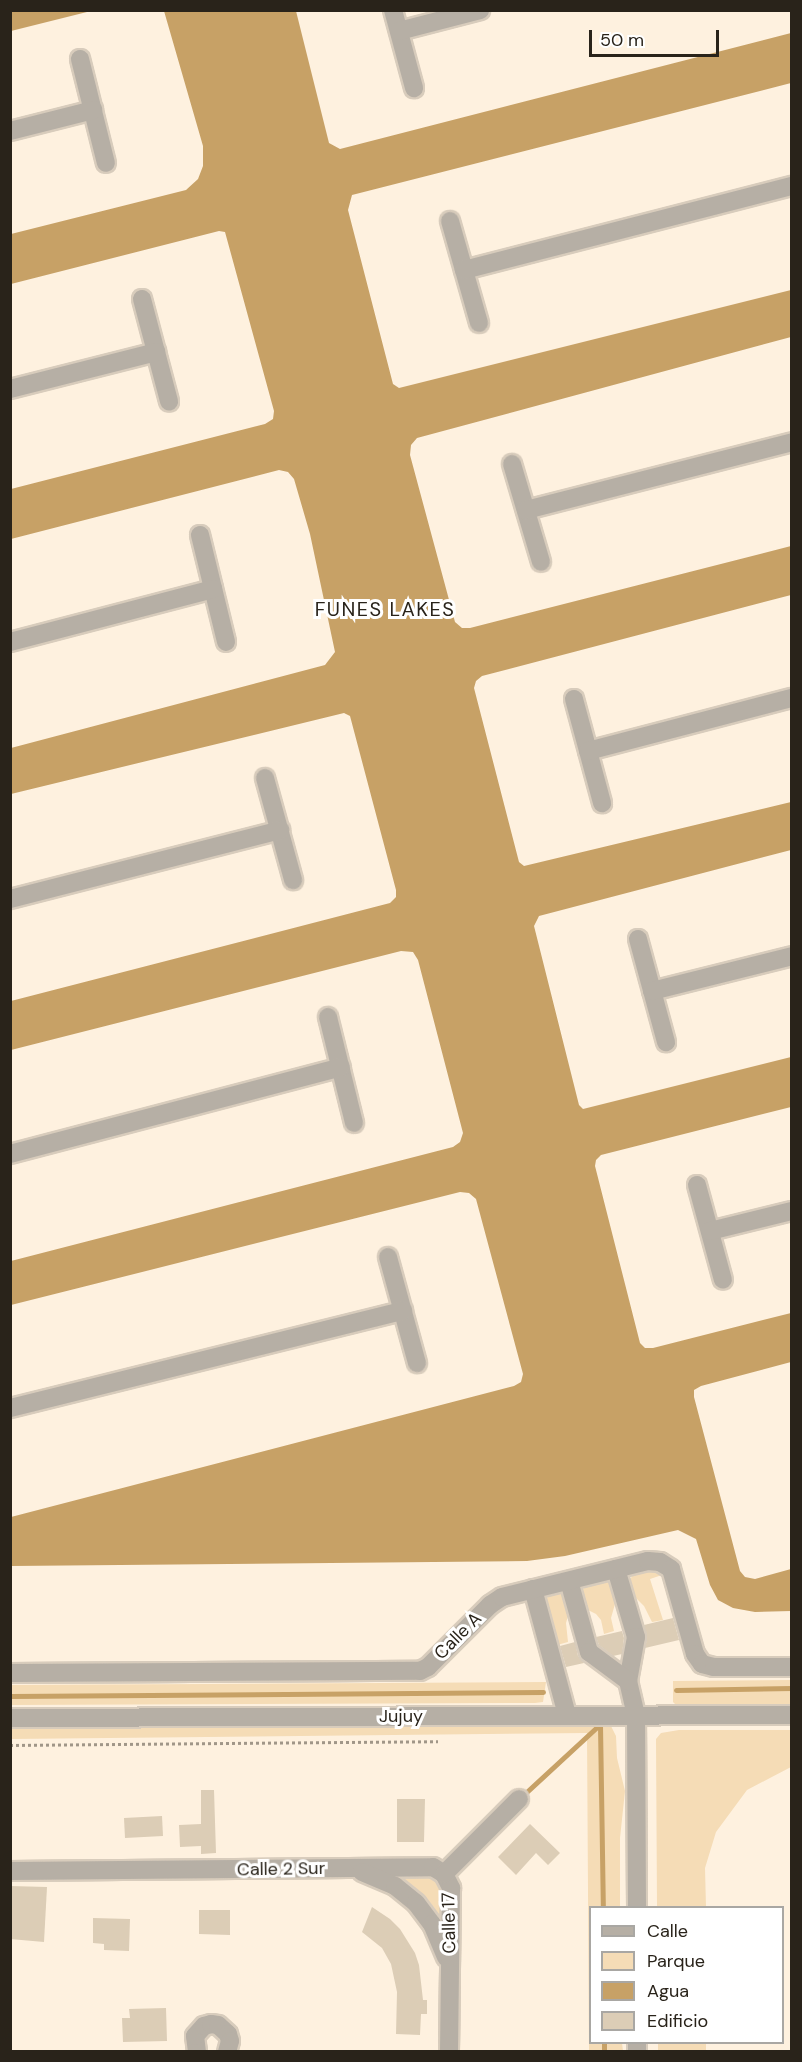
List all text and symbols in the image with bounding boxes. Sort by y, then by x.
scale bar [592,18,722,56]
text: 50 m [600,28,644,52]
district label: FUNES LAKES [315,597,455,621]
street label: Calle A [430,1608,486,1664]
street label: Jujuy [379,1705,423,1727]
street label: Calle 2 Sur [237,1857,325,1881]
street label: Calle 17 [438,1892,460,1954]
legend [589,1906,784,2044]
text: Calle [647,1919,688,1943]
text: Parque [647,1949,705,1973]
text: Agua [647,1979,689,2003]
text: Edificio [647,2009,708,2033]

